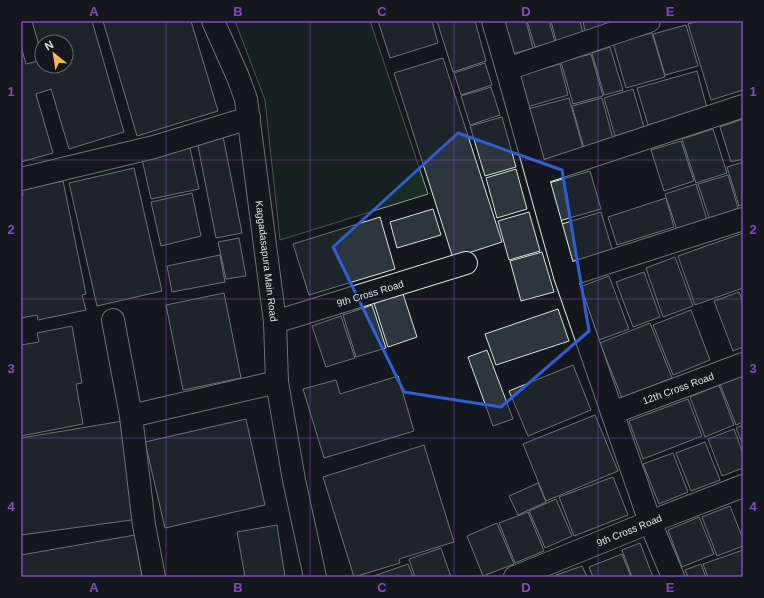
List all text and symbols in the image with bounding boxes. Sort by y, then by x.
text: A [89,4,99,19]
text: B [233,4,243,19]
text: C [377,4,387,19]
text: D [521,4,531,19]
text: E [666,4,675,19]
north arrow [34,34,74,74]
text: N [43,38,55,53]
text: 1 [7,84,15,99]
text: 1 [749,84,757,99]
street label: Kaggadasapura Main Road [254,200,279,322]
text: 2 [7,222,15,237]
text: 2 [749,222,757,237]
street label: 9th Cross Road [335,278,405,309]
text: 3 [7,361,15,376]
text: 3 [749,361,757,376]
street label: 12th Cross Road [641,370,715,406]
text: 4 [7,499,15,514]
text: 4 [749,499,757,514]
street label: 9th Cross Road [595,512,663,549]
text: A [89,580,99,595]
text: B [233,580,243,595]
text: C [377,580,387,595]
text: D [521,580,531,595]
text: E [666,580,675,595]

